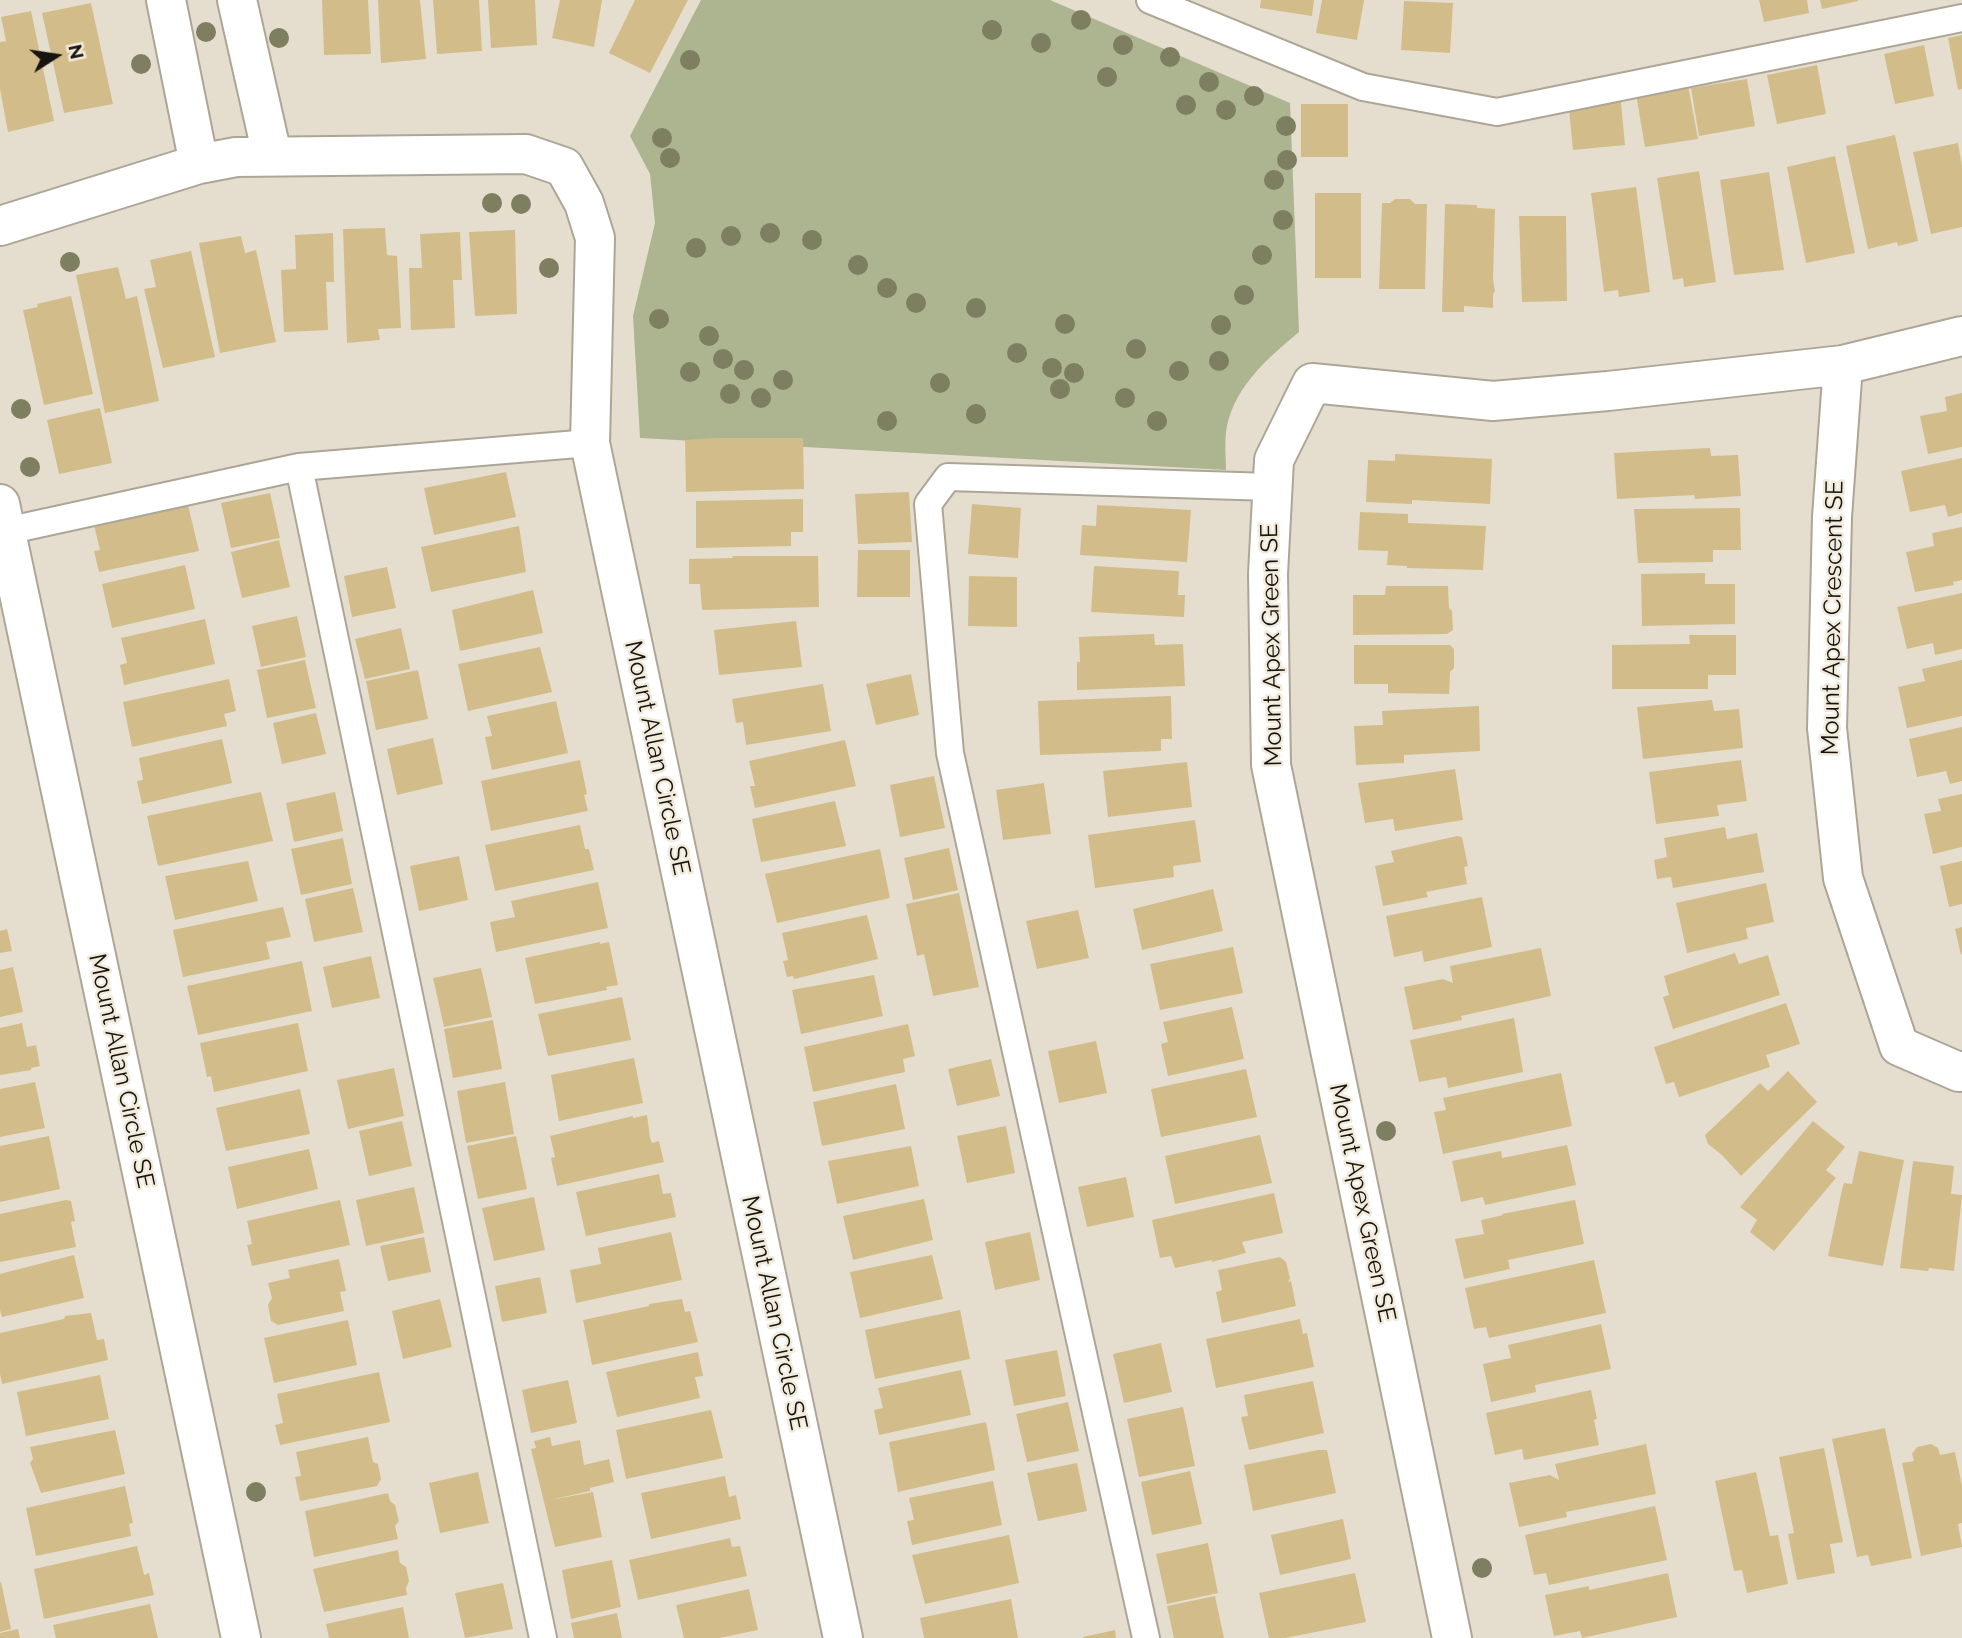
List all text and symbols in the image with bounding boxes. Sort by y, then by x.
north arrow [21,21,91,91]
text: N [64,42,89,61]
street label: Mount Apex Crescent SE [1816,480,1850,756]
street label: Mount Apex Green SE [1255,523,1289,767]
street label: Mount Allan Circle SE [618,638,696,878]
street label: Mount Allan Circle SE [82,951,160,1191]
street label: Mount Apex Green SE [1323,1081,1401,1325]
street label: Mount Allan Circle SE [735,1193,813,1433]

